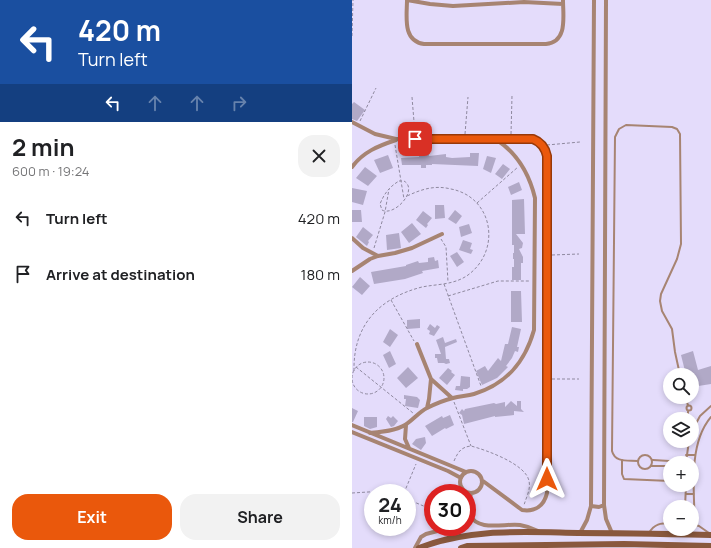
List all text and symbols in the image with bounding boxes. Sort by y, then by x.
text: 420 m [78,11,161,49]
icon: left [12,16,64,68]
text: Turn left [78,47,148,71]
icon: left [102,92,124,114]
icon: ahead [144,92,166,114]
icon: ahead [186,92,208,114]
icon: right [228,92,250,114]
pin [398,122,432,156]
icon: arrive [404,128,426,150]
text: 2 min [12,130,74,163]
button: close [298,135,340,177]
text: 600 m · 19:24 [12,162,90,180]
icon: left [12,207,34,229]
text: Turn left [46,208,108,229]
text: 420 m [298,208,340,229]
icon: arrive [12,263,34,285]
text: Arrive at destination [46,264,195,285]
text: 180 m [301,264,340,285]
map controls [663,368,699,536]
button: search [663,368,699,404]
button: layers [663,412,699,448]
button: + [663,456,699,492]
position arrow [526,458,568,500]
speed limit sign: 30 [424,484,476,536]
text: 24 [378,491,402,518]
button: Exit [12,494,172,540]
button: Share [180,494,340,540]
button: − [663,500,699,536]
text: km/h [378,513,402,527]

